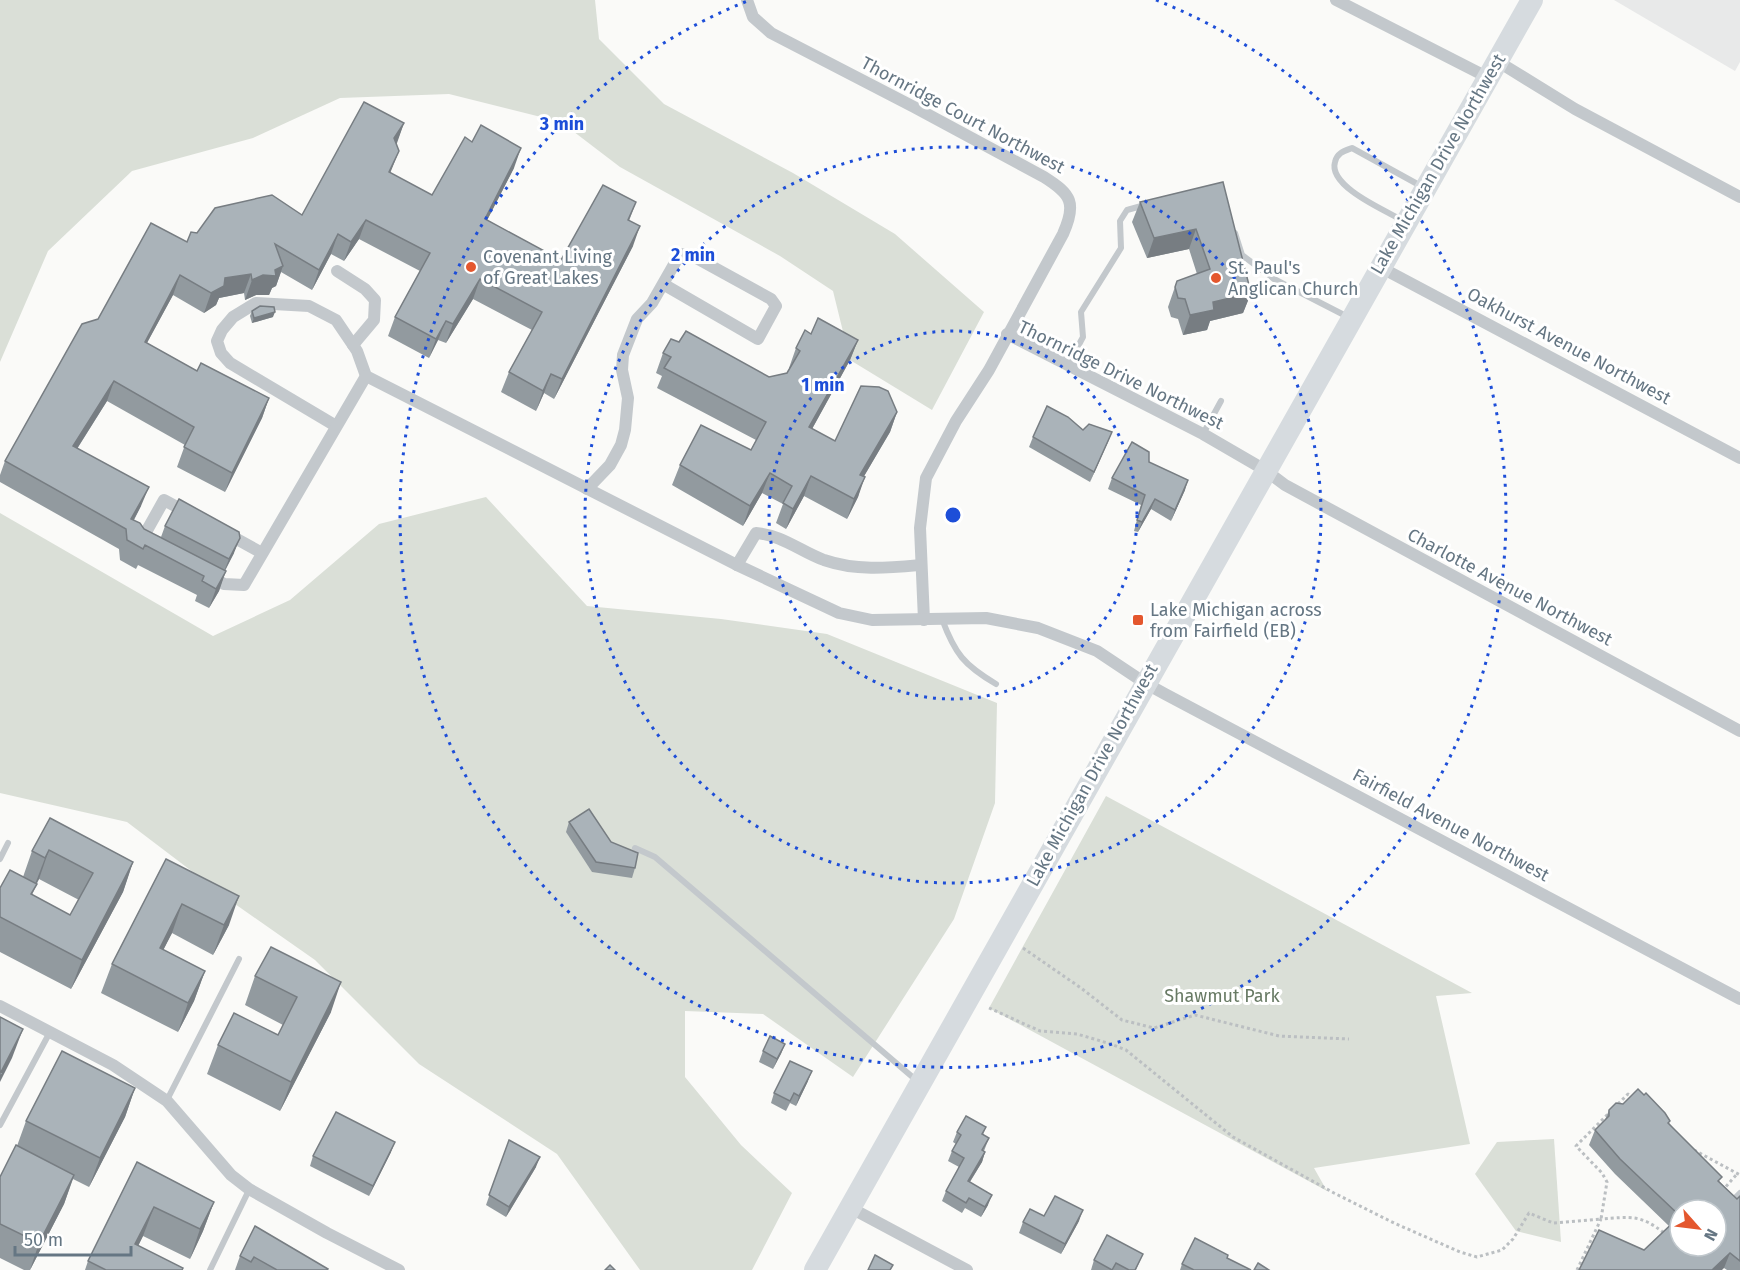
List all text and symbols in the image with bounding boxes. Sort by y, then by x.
street label: Lake Michigan Drive Northwest [1366,49,1511,278]
street label: Thornridge Court Northwest [857,52,1069,178]
text: 3 min [539,113,584,135]
text: 2 min [671,244,715,266]
place label: Covenant Living of Great Lakes [483,246,612,289]
place label: St. Paul's Anglican Church [1228,257,1359,300]
marker: Covenant Living of Great Lakes [464,260,478,274]
marker: St. Paul's Anglican Church [1209,271,1223,285]
street label: Oakhurst Avenue Northwest [1463,283,1675,409]
street label: Thornridge Drive Northwest [1015,316,1228,435]
text: 1 min [801,374,845,396]
centre of rings [943,505,963,525]
street label: Charlotte Avenue Northwest [1404,524,1617,651]
place label: Lake Michigan across from Fairfield (EB) [1150,599,1322,642]
marker: Lake Michigan across from Fairfield (EB) [1131,613,1145,627]
street label: Lake Michigan Drive Northwest [1022,659,1163,890]
street label: Fairfield Avenue Northwest [1349,764,1553,886]
park label: Shawmut Park [1164,985,1281,1007]
north arrow [1668,1198,1728,1258]
scale bar [15,1219,130,1257]
text: N [1700,1226,1722,1244]
text: 50 m [24,1229,63,1251]

